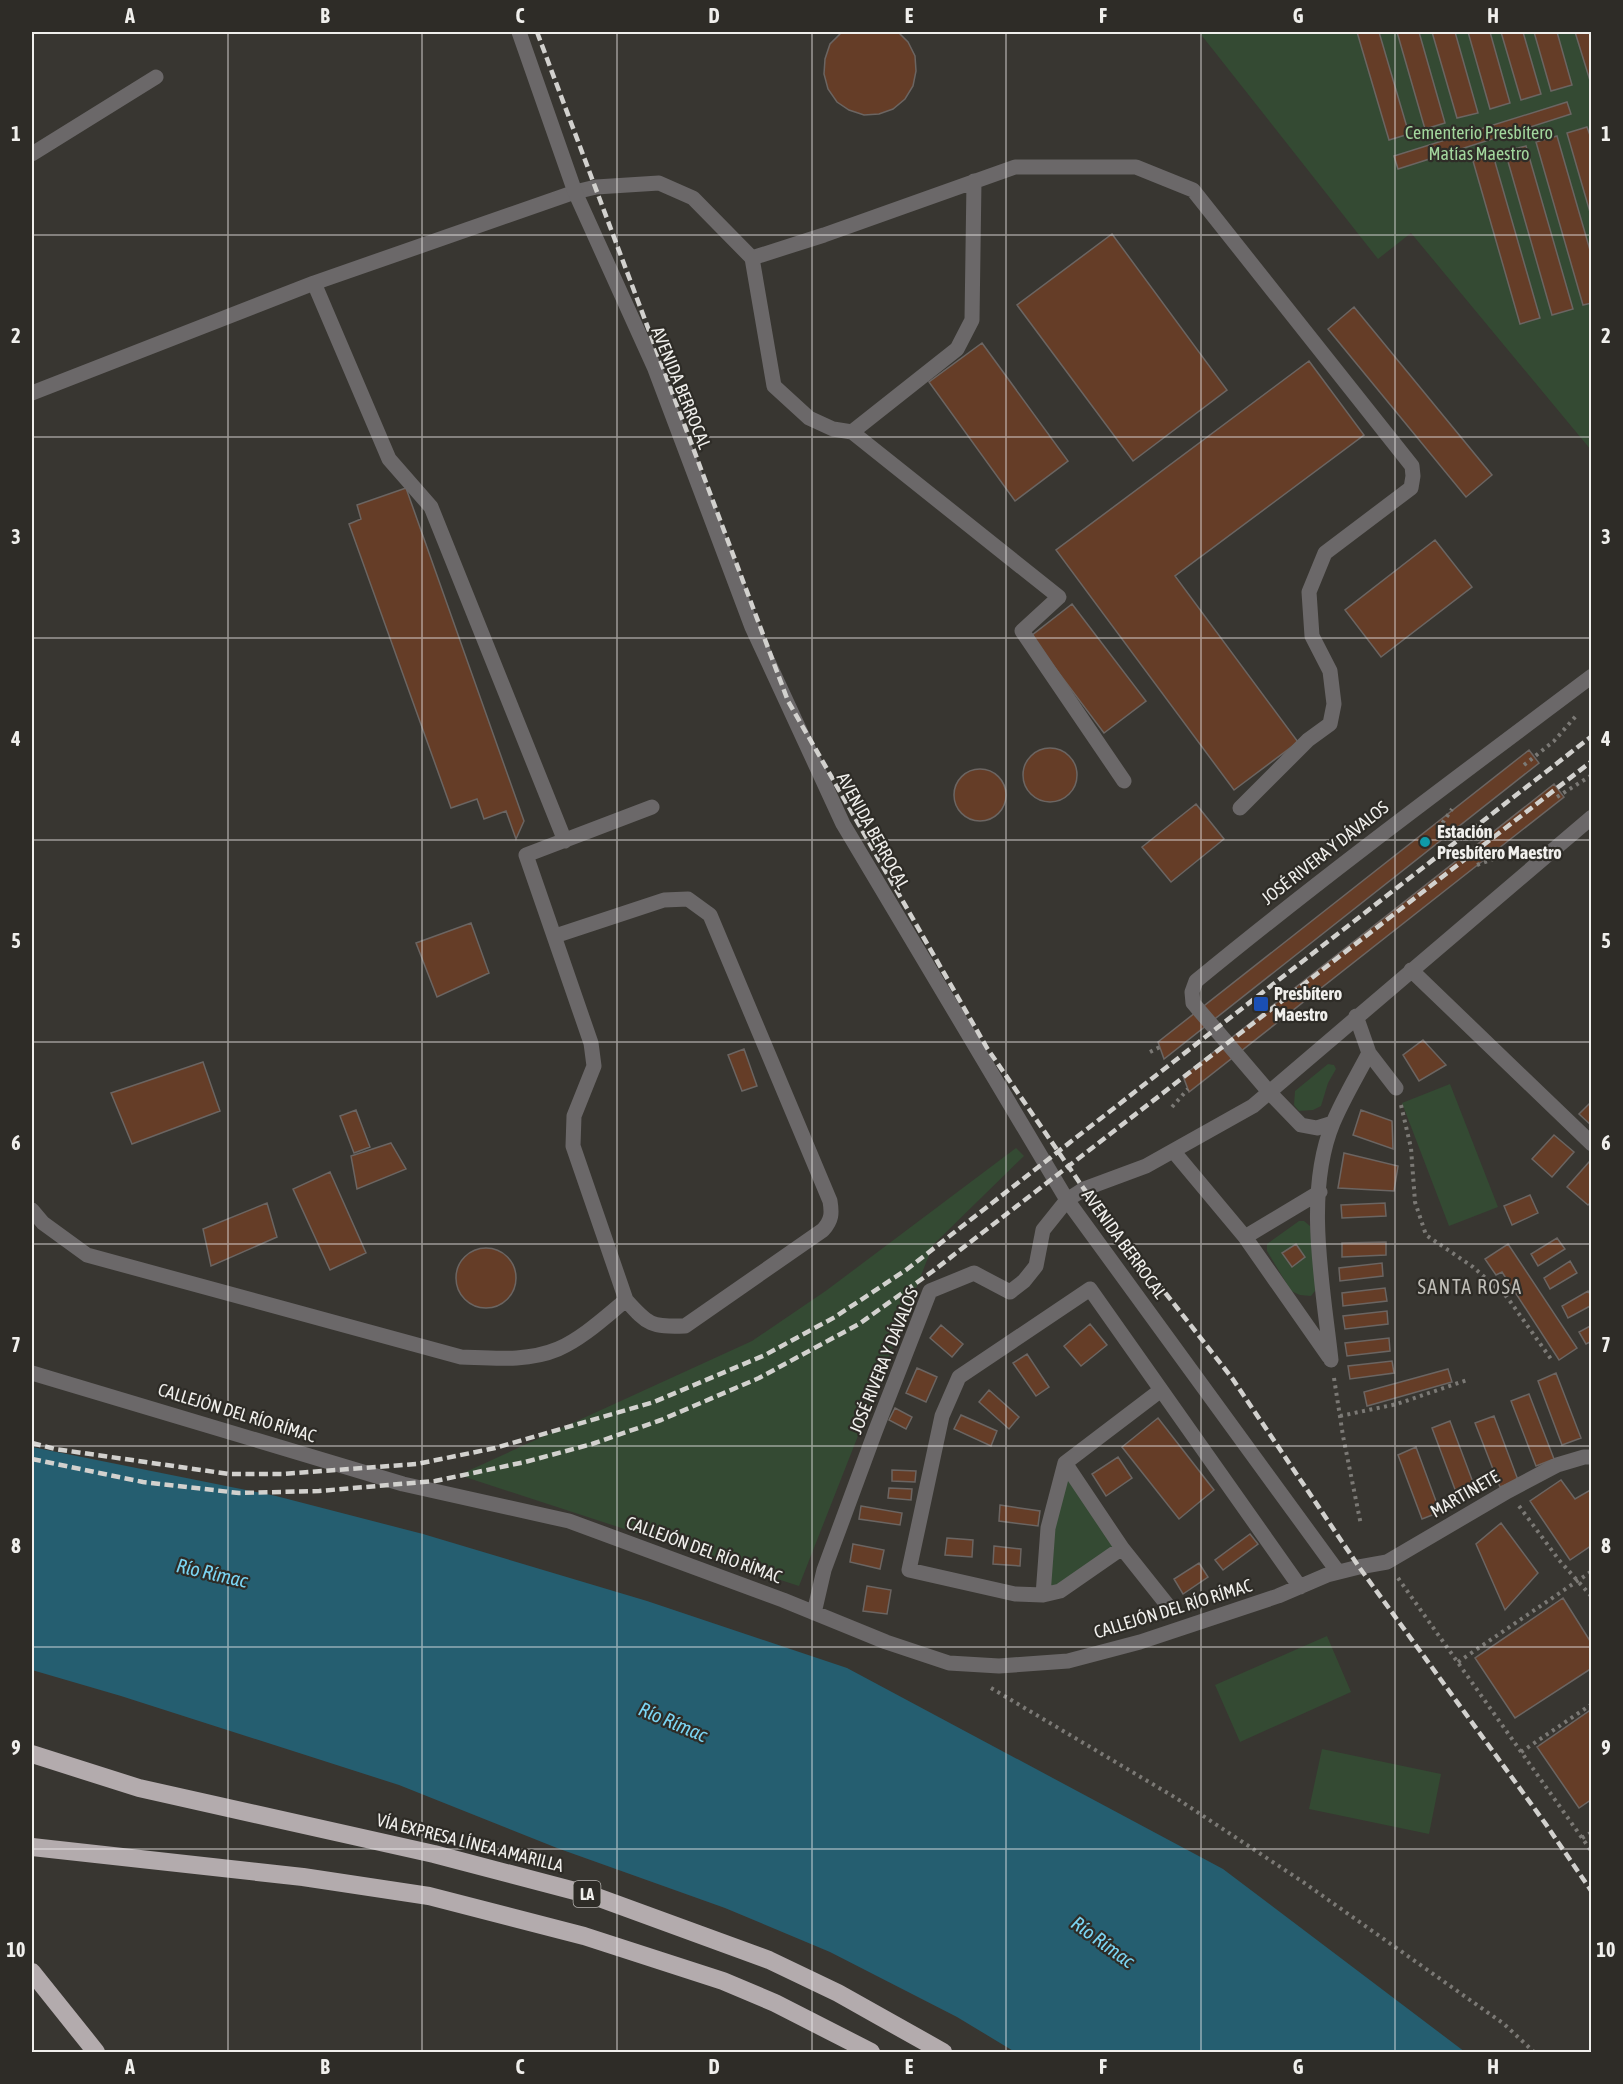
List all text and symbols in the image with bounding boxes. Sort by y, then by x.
text: A [124,4,135,27]
text: B [320,4,330,27]
text: C [516,4,525,27]
text: D [708,4,720,27]
text: E [905,4,914,27]
text: F [1099,4,1107,27]
text: G [1293,4,1304,27]
text: H [1487,4,1499,27]
text: 1 [11,122,21,145]
park label: Cementerio Presbítero Matías Maestro [1405,122,1553,164]
text: 1 [1601,122,1611,145]
text: 2 [11,324,21,347]
street label: AVENIDA BERROCAL [647,324,716,452]
text: 2 [1601,324,1611,347]
text: 3 [11,525,21,548]
text: 3 [1601,525,1611,548]
text: 4 [10,727,21,750]
text: 4 [1600,727,1611,750]
street label: AVENIDA BERROCAL [833,769,914,893]
street label: JOSÉ RIVERA Y DÁVALOS [1257,796,1393,909]
place label: Estación Presbítero Maestro [1437,821,1562,863]
marker: Estación Presbítero Maestro [1418,835,1432,849]
text: 5 [11,929,21,952]
text: 5 [1601,929,1611,952]
place label: Presbítero Maestro [1274,983,1342,1025]
marker: Presbítero Maestro [1252,995,1270,1013]
text: 6 [11,1131,21,1154]
text: 6 [1601,1131,1611,1154]
street label: AVENIDA BERROCAL [1078,1185,1171,1302]
district label: SANTA ROSA [1417,1275,1523,1298]
street label: JOSÉ RIVERA Y DÁVALOS [845,1284,923,1437]
text: 7 [11,1333,21,1356]
text: 7 [1601,1333,1611,1356]
street label: CALLEJÓN DEL RÍO RÍMAC [156,1378,319,1447]
street label: MARTINETE [1426,1465,1503,1522]
street label: CALLEJÓN DEL RÍO RÍMAC [623,1512,785,1587]
text: 8 [11,1534,21,1557]
text: 8 [1601,1534,1611,1557]
water label: Río Rímac [174,1553,251,1592]
street label: CALLEJÓN DEL RÍO RÍMAC [1091,1574,1254,1643]
water label: Río Rímac [635,1697,712,1747]
text: 9 [11,1736,21,1759]
text: 9 [1601,1736,1611,1759]
street label: VÍA EXPRESA LÍNEA AMARILLA [374,1809,566,1876]
road number: LA [574,1881,600,1907]
water label: Río Rímac [1067,1911,1140,1973]
text: 10 [7,1938,25,1961]
text: 10 [1597,1938,1615,1961]
text: A [124,2055,135,2078]
text: B [320,2055,330,2078]
text: C [516,2055,525,2078]
text: D [708,2055,720,2078]
text: E [905,2055,914,2078]
text: F [1099,2055,1107,2078]
text: G [1293,2055,1304,2078]
text: H [1487,2055,1499,2078]

